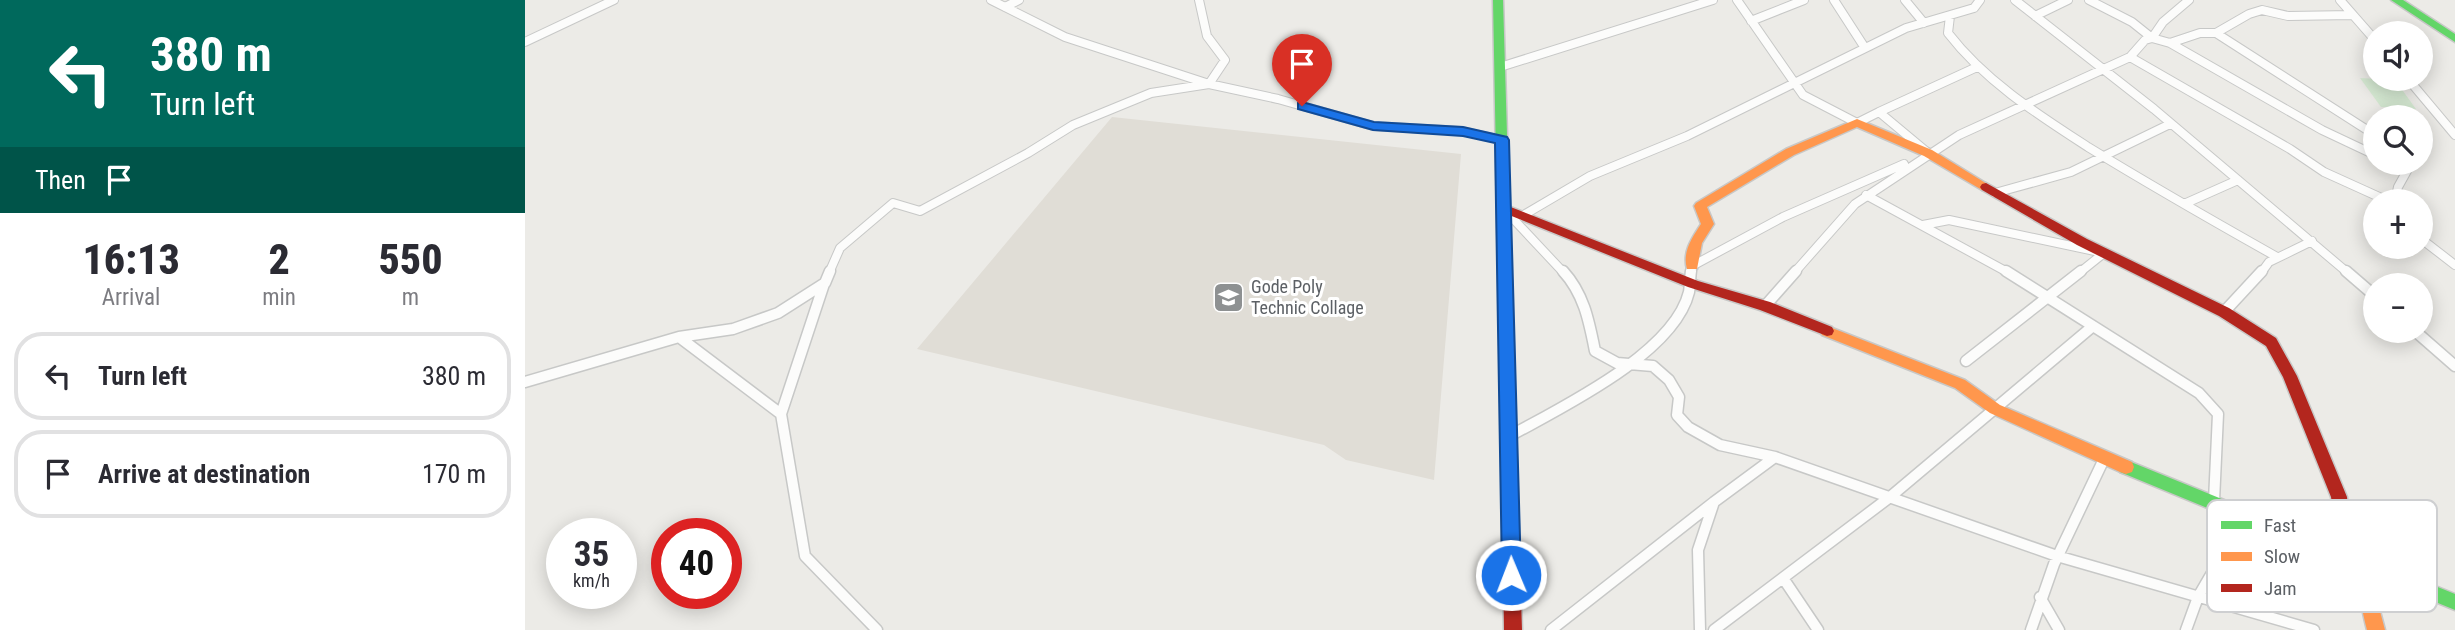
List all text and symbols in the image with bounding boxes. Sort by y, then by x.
map controls [2363,21,2433,343]
button: sound [2363,21,2433,91]
text: 380 m [150,26,272,83]
icon: left [35,28,126,119]
pin [1272,34,1332,106]
icon: arrive [1283,45,1321,83]
text: Turn left [150,85,255,123]
button: search [2363,105,2433,175]
icon: arrive [100,161,138,199]
text: Then [35,165,86,195]
button: + [2363,189,2433,259]
text: 16:13 [82,235,180,284]
text: 2 [268,235,290,284]
text: 550 [378,235,443,284]
button: − [2363,273,2433,343]
place label: Gode Poly Technic Collage [1251,276,1364,318]
school or university icon: Gode Poly Technic Collage [1211,280,1245,314]
text: Arrival [102,284,160,311]
text: min [262,284,296,311]
text: m [402,284,419,311]
icon: left [39,357,77,395]
text: Turn left [98,361,187,391]
text: 380 m [422,361,486,391]
icon: arrive [39,455,77,493]
text: Arrive at destination [98,459,310,489]
text: 170 m [422,459,486,489]
legend [2207,500,2437,612]
text: Fast [2264,514,2296,537]
speed limit sign: 40 [651,518,742,609]
text: 35 [574,534,609,575]
position arrow [1474,538,1548,612]
text: Slow [2264,545,2300,568]
text: km/h [573,570,610,591]
text: Jam [2264,577,2297,600]

